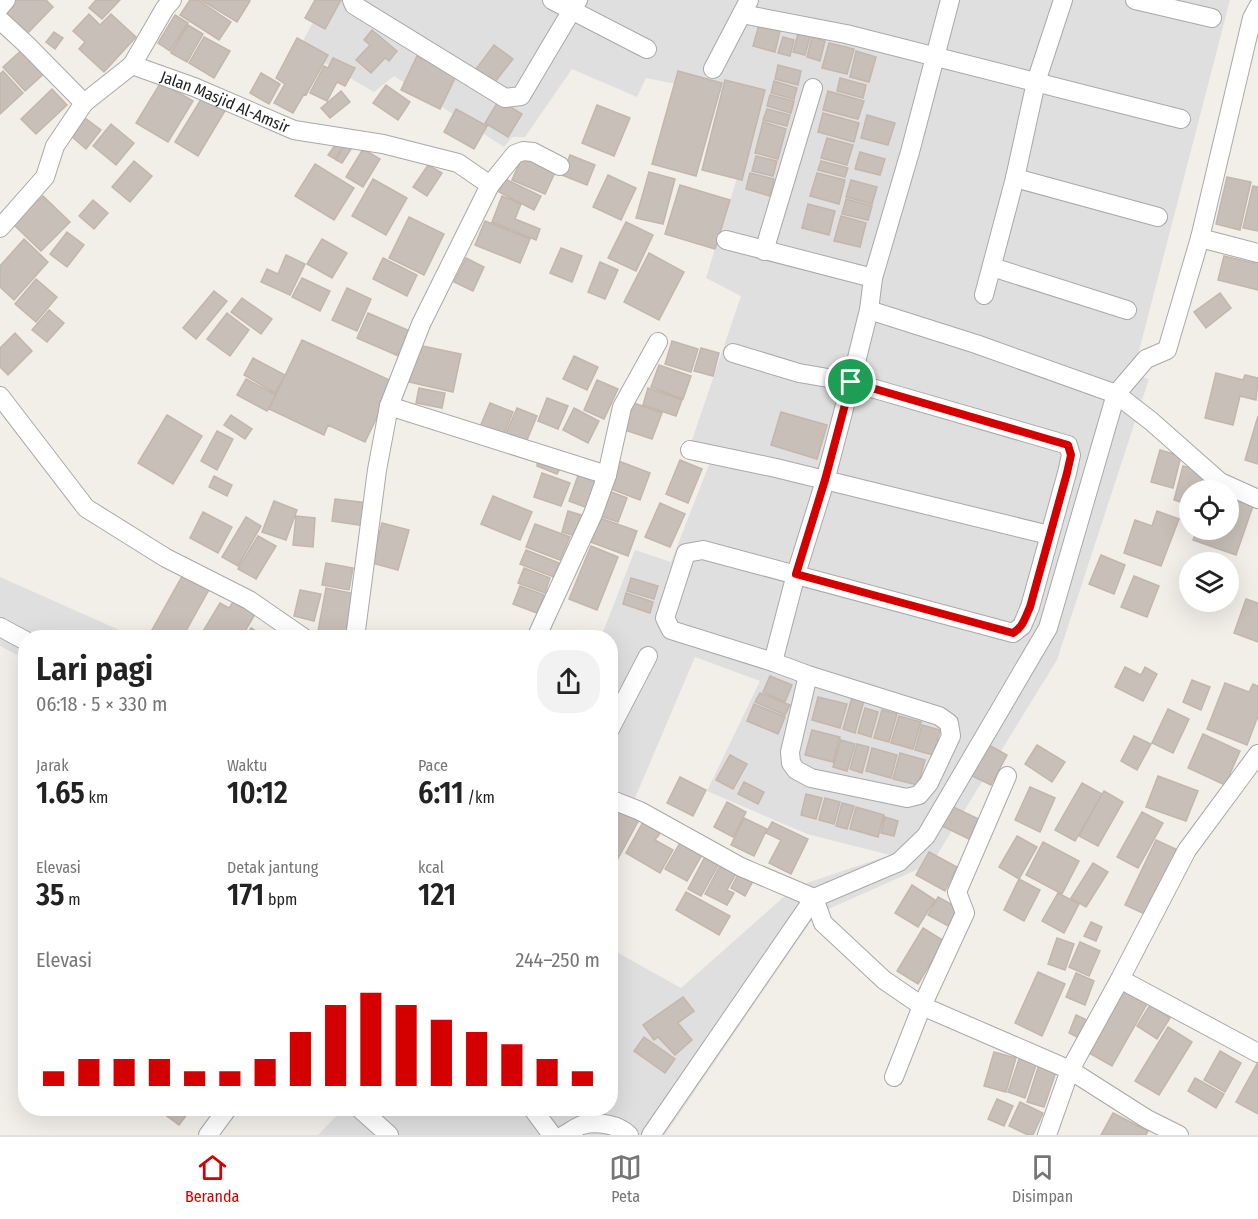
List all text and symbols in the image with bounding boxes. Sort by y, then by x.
street label: Jalan Masjid Al-Amsir [158,66,293,137]
pin [825,356,876,407]
icon: arrive [834,365,867,398]
map controls [1179,480,1239,612]
button: locate [1179,480,1239,540]
button: layers [1179,552,1239,612]
text: Lari pagi [36,649,153,689]
button: share [537,650,600,713]
text: 06:18 · 5 × 330 m [36,692,167,716]
text: Jarak [36,756,69,775]
text: Waktu [227,756,267,775]
text: Pace [418,756,448,775]
text: 1.65 [36,775,85,811]
text: 10:12 [227,775,288,811]
text: 6:11 [418,775,464,811]
text: km [85,788,108,807]
text: /km [464,788,495,807]
text: Elevasi [36,858,81,877]
text: Detak jantung [227,858,318,877]
text: kcal [418,858,444,877]
text: 35 [36,877,65,913]
text: 171 [227,877,264,913]
text: 121 [418,877,456,913]
text: m [65,890,81,909]
text: bpm [264,890,297,909]
text: Elevasi [36,948,92,972]
text: 244–250 m [515,948,600,972]
tab: Beranda [185,1151,239,1206]
tab: Peta [609,1151,642,1206]
tab: Disimpan [1012,1151,1073,1206]

